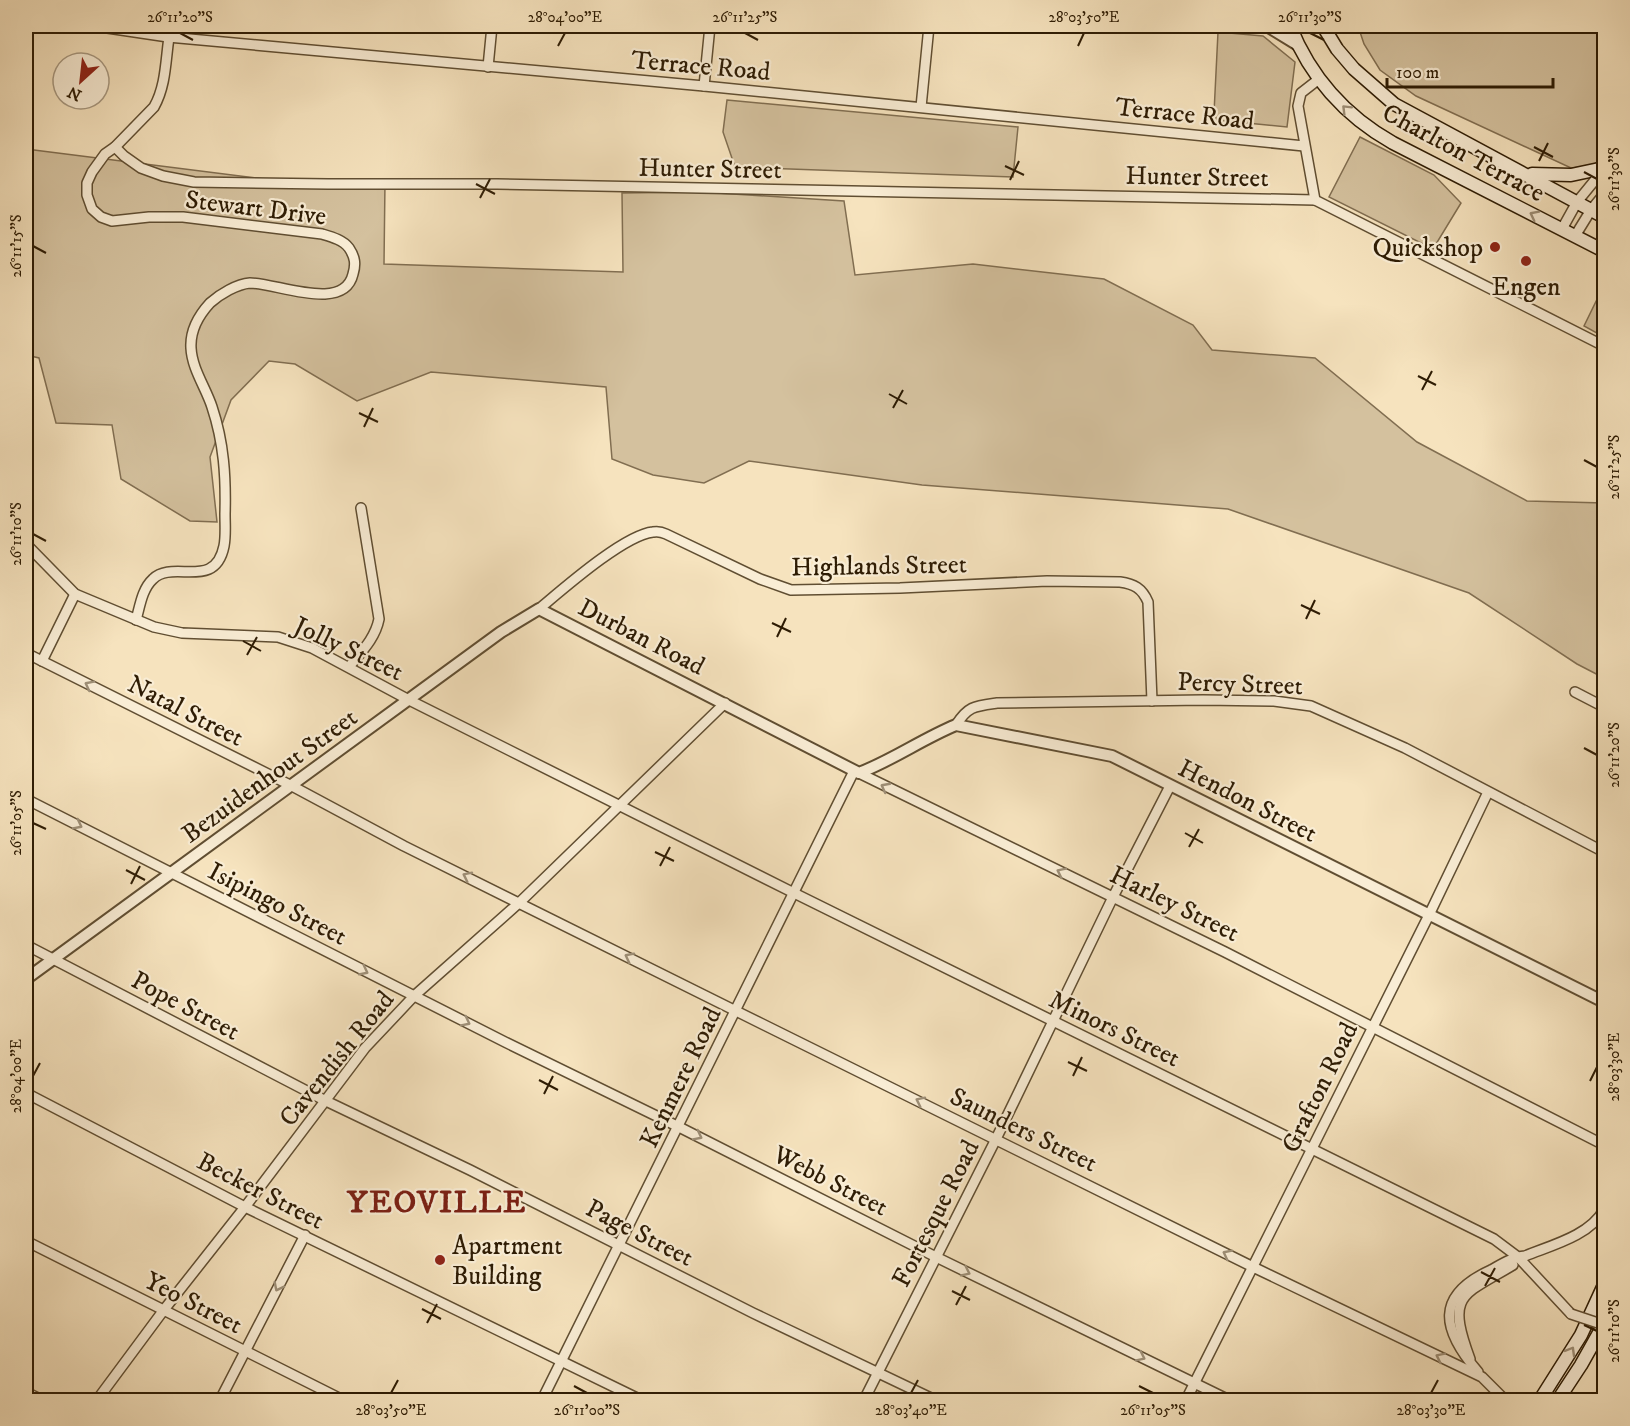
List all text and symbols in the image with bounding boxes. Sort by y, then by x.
text: 26°11'20"S [147,8,213,27]
text: 28°04'00"E [528,8,603,27]
text: 26°11'25"S [713,8,778,27]
text: 28°03'50"E [1049,8,1120,27]
text: 26°11'30"S [1278,8,1342,27]
street label: Terrace Road [630,44,772,89]
north arrow [51,51,111,111]
scale bar [1387,51,1554,89]
text: 100 m [1396,62,1439,84]
text: N [64,82,85,105]
street label: Terrace Road [1114,91,1256,138]
street label: Charlton Terrace [1376,97,1550,210]
one-way arrow [1342,106,1353,116]
text: 26°11'30"S [1605,147,1624,211]
street label: Hunter Street [638,152,782,187]
street label: Hunter Street [1125,160,1269,195]
street label: Stewart Drive [183,183,328,234]
one-way arrow [1529,211,1540,222]
text: 26°11'15"S [7,214,26,278]
place label: Quickshop [1372,232,1483,265]
marker: Quickshop [1488,240,1502,254]
marker: Engen [1519,254,1533,268]
place label: Engen [1492,271,1561,304]
text: 26°11'25"S [1605,434,1624,499]
text: 26°11'10"S [7,502,26,566]
street label: Highlands Street [791,548,967,585]
street label: Durban Road [572,591,710,683]
street label: Jolly Street [287,609,408,689]
street label: Percy Street [1177,666,1303,703]
street label: Natal Street [122,668,249,755]
one-way arrow [85,681,96,692]
street label: Bezuidenhout Street [176,701,364,851]
text: 26°11'20"S [1605,722,1624,788]
street label: Hendon Street [1172,752,1323,851]
one-way arrow [881,783,891,794]
text: 26°11'05"S [7,790,26,856]
one-way arrow [71,817,82,829]
street label: Isipingo Street [202,855,352,953]
street label: Harley Street [1104,859,1245,950]
one-way arrow [1056,867,1067,879]
one-way arrow [462,872,473,884]
one-way arrow [625,953,636,964]
one-way arrow [357,963,368,975]
street label: Pope Street [125,964,245,1049]
street label: Minors Street [1043,983,1185,1075]
street label: Cavendish Road [272,984,402,1134]
street label: Kenmere Road [633,1002,730,1153]
one-way arrow [460,1015,471,1027]
street label: Grafton Road [1275,1017,1366,1158]
text: 28°03'30"E [1605,1032,1624,1101]
text: 28°04'00"E [7,1038,26,1113]
street label: Saunders Street [944,1080,1102,1180]
one-way arrow [916,1097,927,1108]
one-way arrow [692,1129,702,1140]
street label: Fortesque Road [885,1135,988,1293]
street label: Webb Street [766,1138,893,1224]
street label: Becker Street [191,1145,330,1237]
district label: YEOVILLE [346,1183,527,1223]
street label: Page Street [580,1192,699,1275]
place label: Apartment Building [452,1230,563,1293]
one-way arrow [1222,1249,1233,1261]
marker: Apartment Building [433,1253,447,1267]
one-way arrow [959,1264,970,1276]
street label: Yeo Street [139,1265,248,1342]
one-way arrow [274,1281,285,1292]
text: 26°11'10"S [1605,1299,1624,1363]
one-way arrow [1564,1347,1575,1357]
one-way arrow [1135,1349,1146,1361]
one-way arrow [1435,1352,1446,1364]
text: 28°03'50"E [356,1401,427,1420]
text: 26°11'00"S [554,1401,620,1420]
text: 28°03'40"E [875,1401,947,1420]
text: 26°11'05"S [1120,1401,1186,1420]
text: 28°03'30"E [1397,1401,1466,1420]

